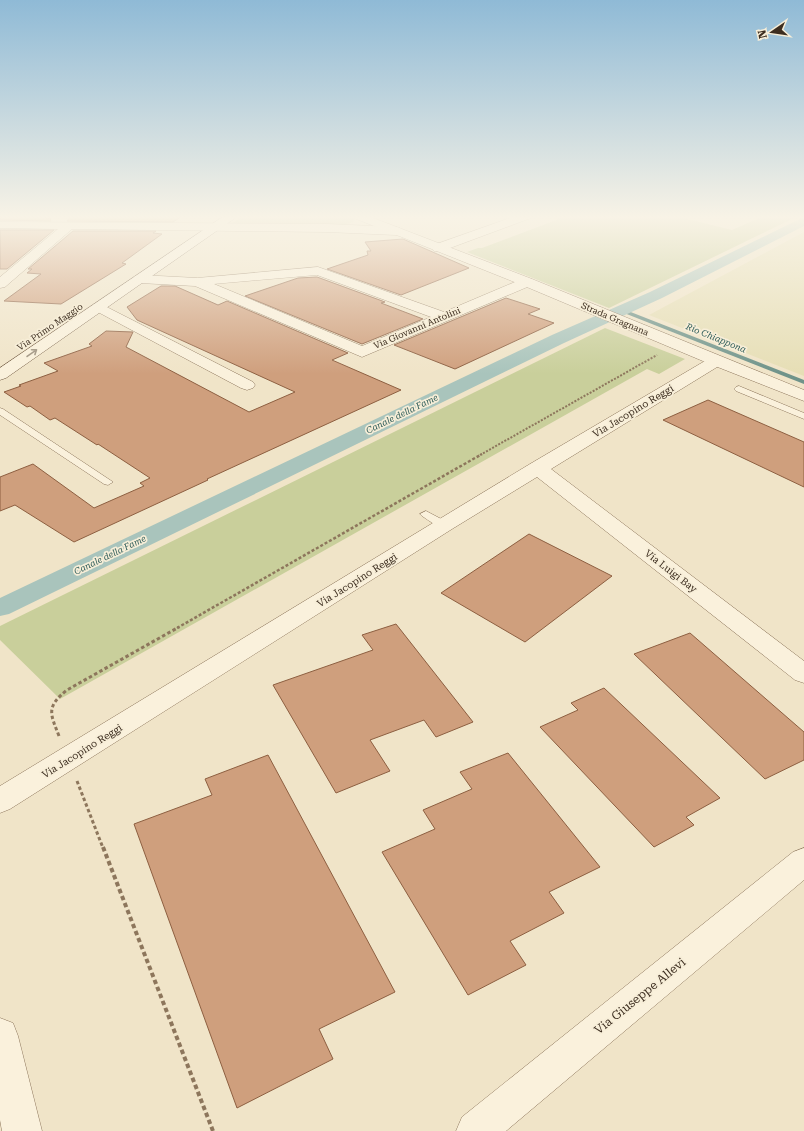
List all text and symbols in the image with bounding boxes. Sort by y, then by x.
north arrow [752,12,792,52]
text: N [755,28,770,40]
street label: Strada Gragnana [580,300,650,338]
street label: Via Primo Maggio [15,301,85,353]
street label: Via Giovanni Antolini [372,305,462,351]
water label: Rio Chiappona [684,321,748,355]
one-way arrow [26,349,37,357]
street label: Via Jacopino Reggi [591,383,675,439]
water label: Canale della Fame [365,392,440,436]
water label: Canale della Fame [73,533,148,577]
street label: Via Luigi Bay [643,547,699,595]
street label: Via Jacopino Reggi [315,551,399,609]
street label: Via Jacopino Reggi [40,722,124,780]
street label: Via Giuseppe Allevi [592,955,688,1037]

